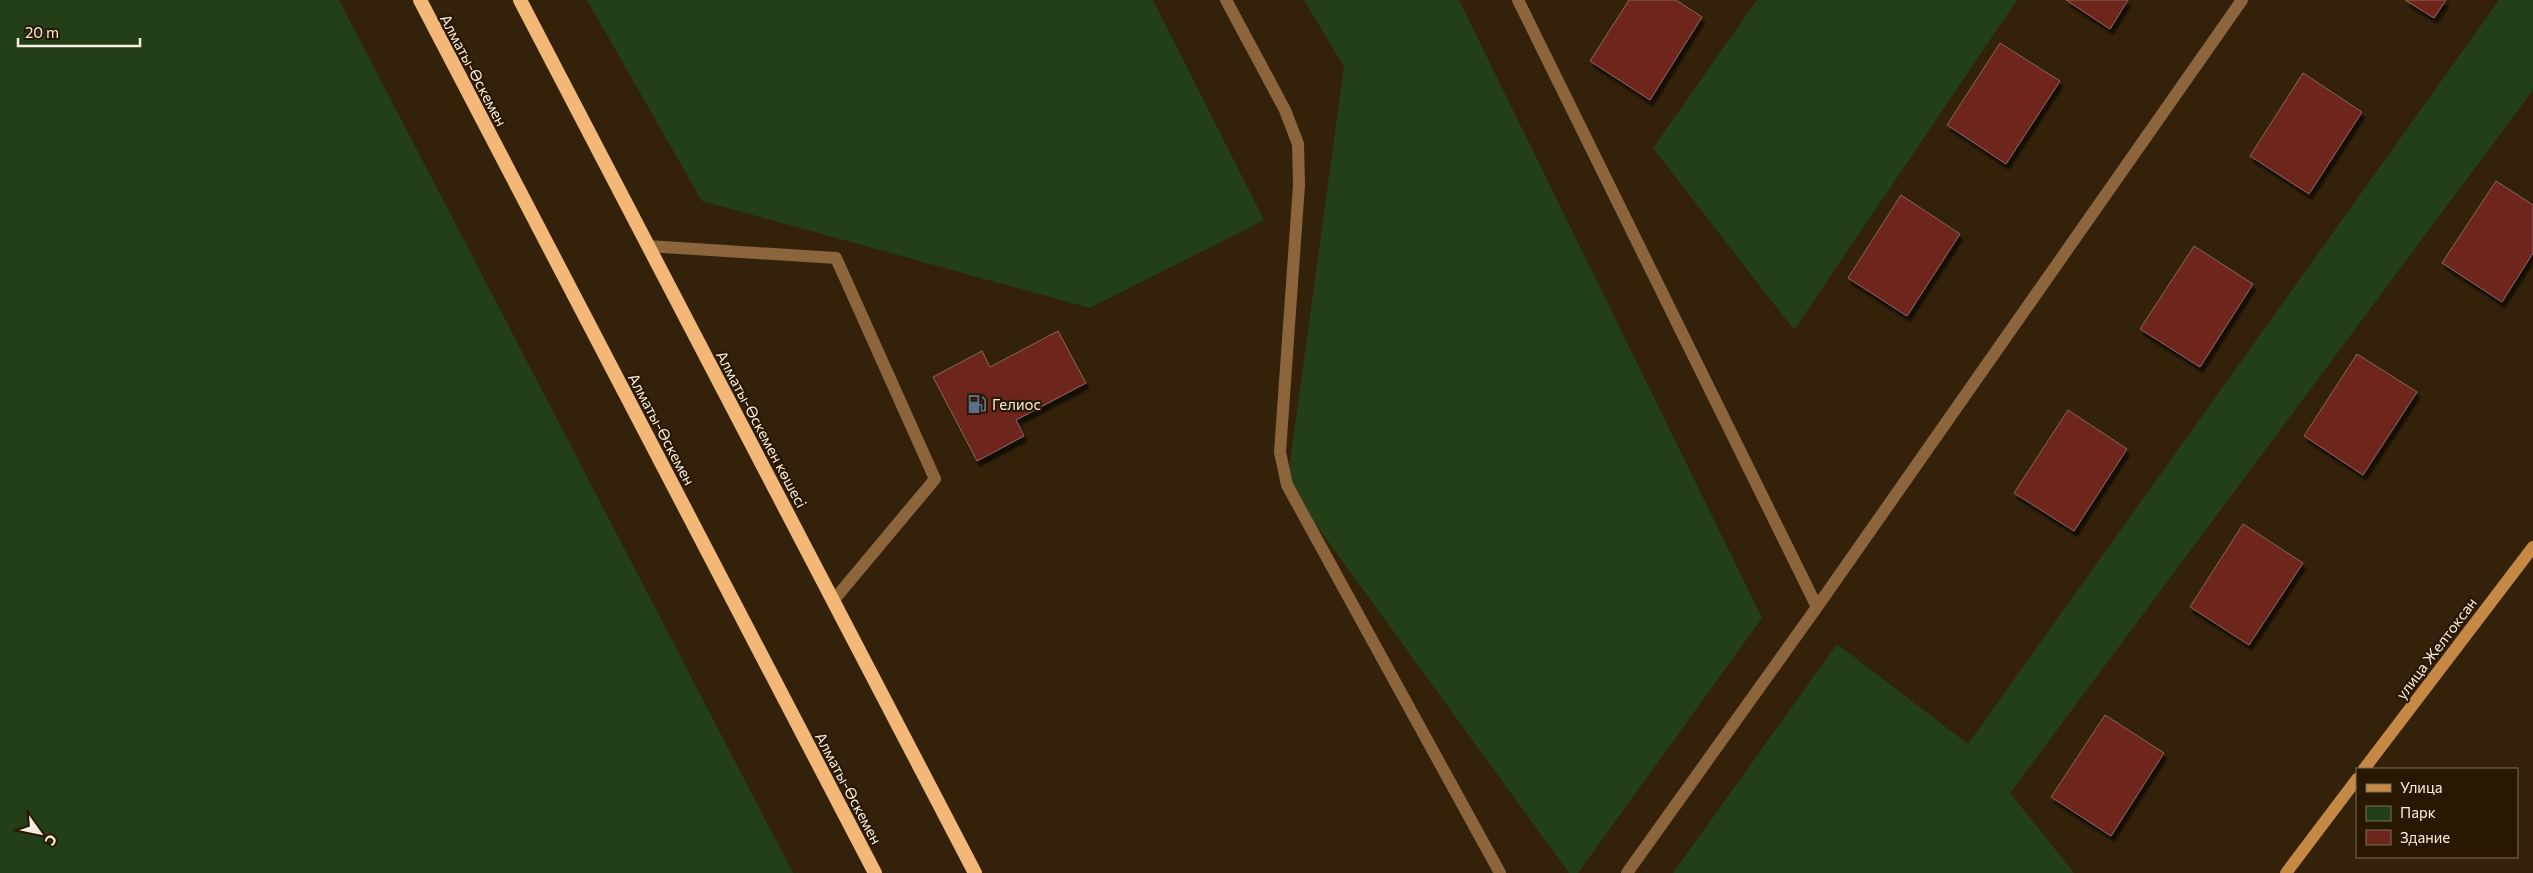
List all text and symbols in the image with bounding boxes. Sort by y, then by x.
street label: Алматы-Өскемен [437,11,511,129]
scale bar [18,15,140,47]
text: 20 m [25,23,59,41]
street label: Алматы-Өскемен көшесі [713,347,811,511]
street label: Алматы-Өскемен [625,370,699,488]
fuel station icon: Гелиос [966,393,988,415]
place label: Гелиос [992,395,1041,413]
street label: улица Желтоксан [2392,594,2480,702]
street label: Алматы-Өскемен [812,729,886,847]
legend [2356,768,2518,858]
text: Улица [2400,778,2442,796]
text: Парк [2400,803,2436,821]
north arrow [15,808,65,858]
text: Здание [2400,828,2450,846]
text: С [42,832,61,849]

